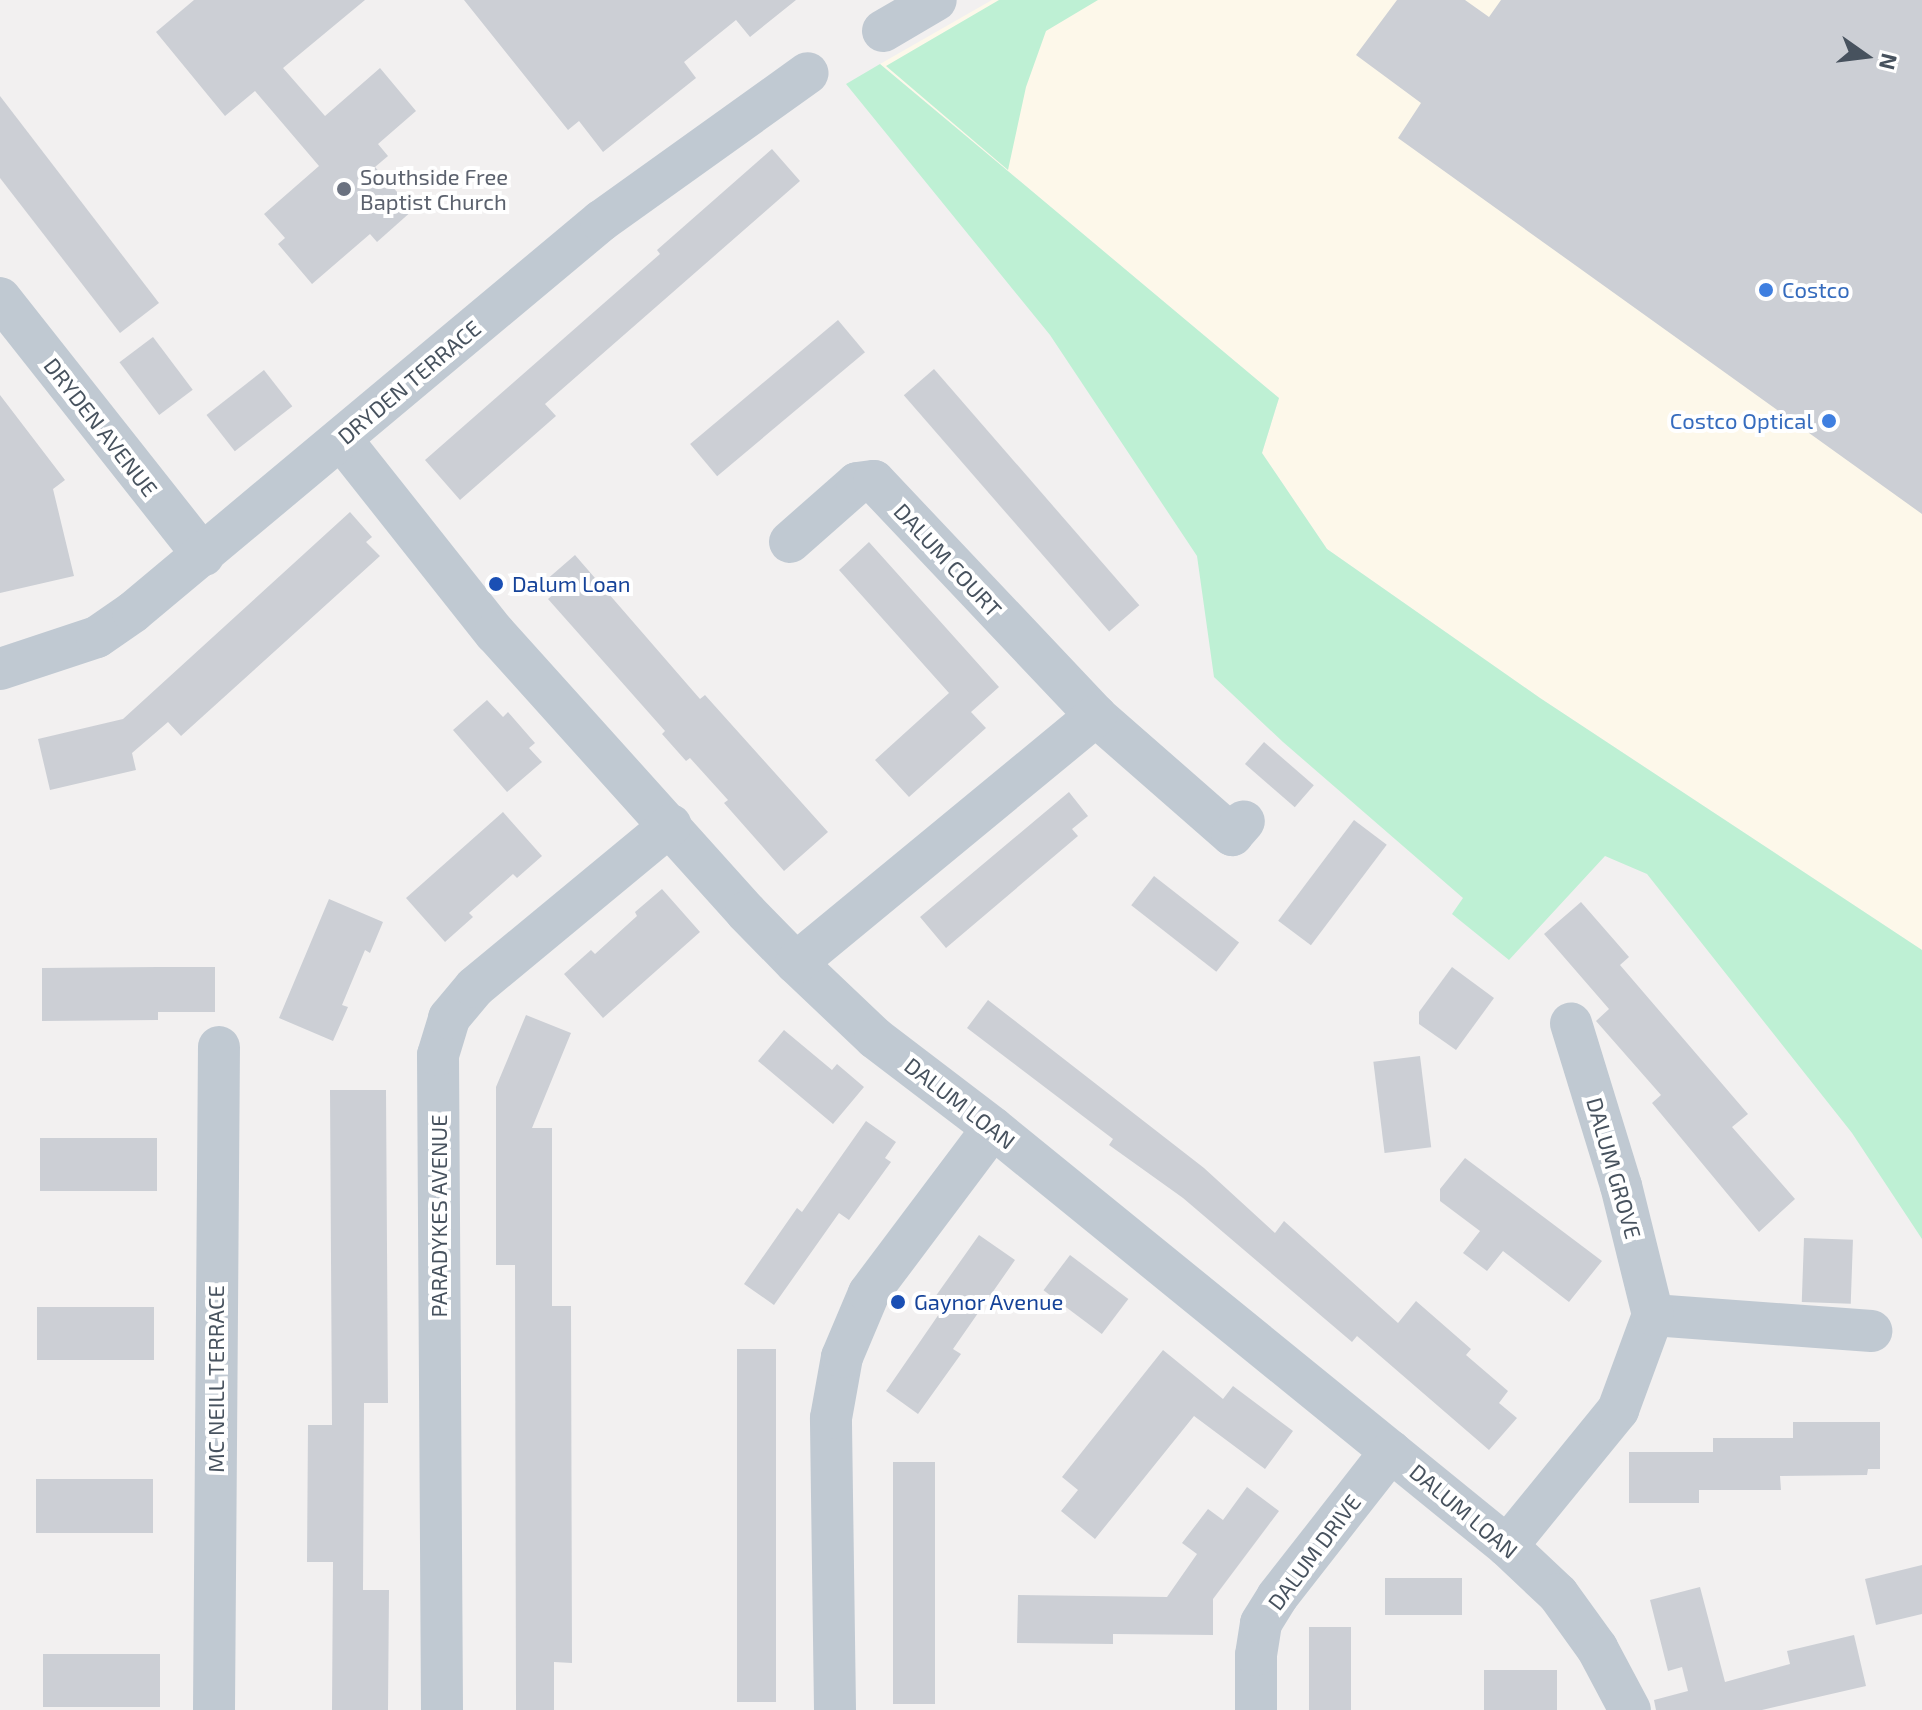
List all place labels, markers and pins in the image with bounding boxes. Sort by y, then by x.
place label: Southside Free Baptist Church [360,163,508,214]
marker: Southside Free Baptist Church [335,180,353,198]
place label: Costco [1782,277,1850,303]
marker: Costco [1757,281,1775,299]
place label: Costco Optical [1670,408,1813,434]
marker: Costco Optical [1820,412,1838,430]
place label: Dalum Loan [512,571,631,597]
marker: Dalum Loan [487,575,505,593]
place label: Gaynor Avenue [914,1289,1064,1315]
marker: Gaynor Avenue [889,1293,907,1311]

